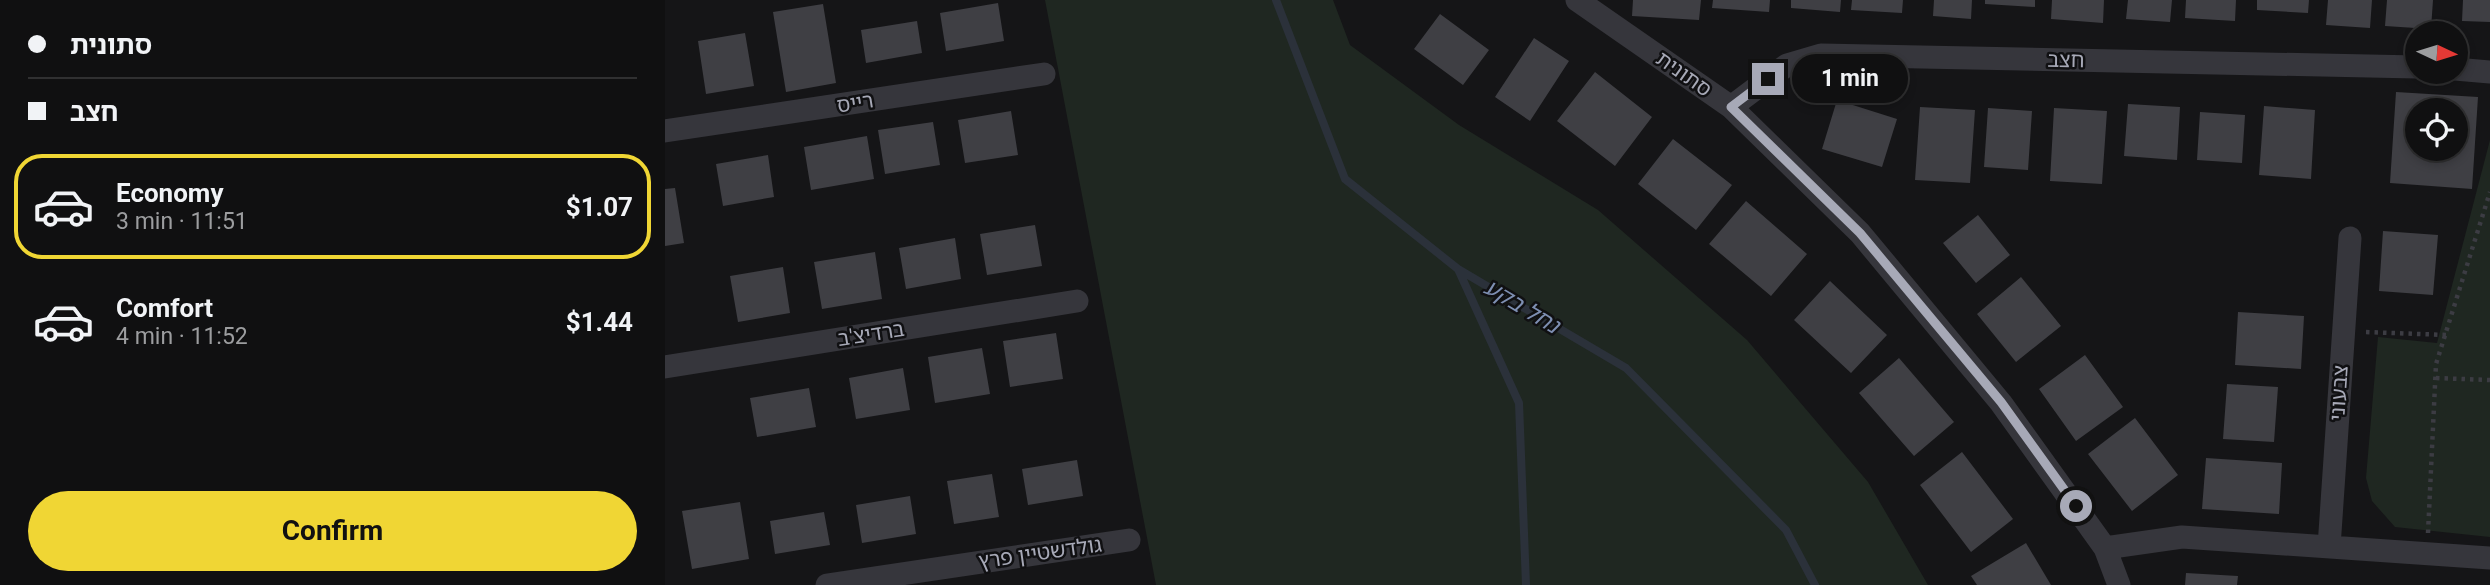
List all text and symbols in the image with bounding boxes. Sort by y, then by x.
north arrow [2405,21,2467,84]
map controls [2405,21,2468,161]
text: סתונית [70,30,152,60]
street label: סתונית [1652,46,1716,102]
street label: חצב [2047,48,2085,72]
callout: 1 min [1793,55,1908,104]
route end [1752,63,1784,95]
text: 1 min [1821,65,1879,92]
street label: רייס [835,88,875,118]
text: חצב [70,97,118,127]
button: locate [2405,98,2468,161]
icon: car [32,175,95,238]
text: Economy [116,178,223,208]
text: $1.07 [566,192,633,222]
text: 3 min · 11:51 [116,208,248,235]
water label: נחל בקע [1479,274,1566,340]
icon: car [32,290,95,353]
text: Comfort [116,293,213,323]
text: $1.44 [566,307,633,337]
street label: ברדיצ'ב [836,317,906,351]
text: 4 min · 11:52 [116,323,248,350]
street label: צבעוני [2325,364,2353,422]
route start [2060,490,2092,522]
button: Confirm [28,491,637,571]
street label: גולדשטיין פרץ [977,532,1103,574]

